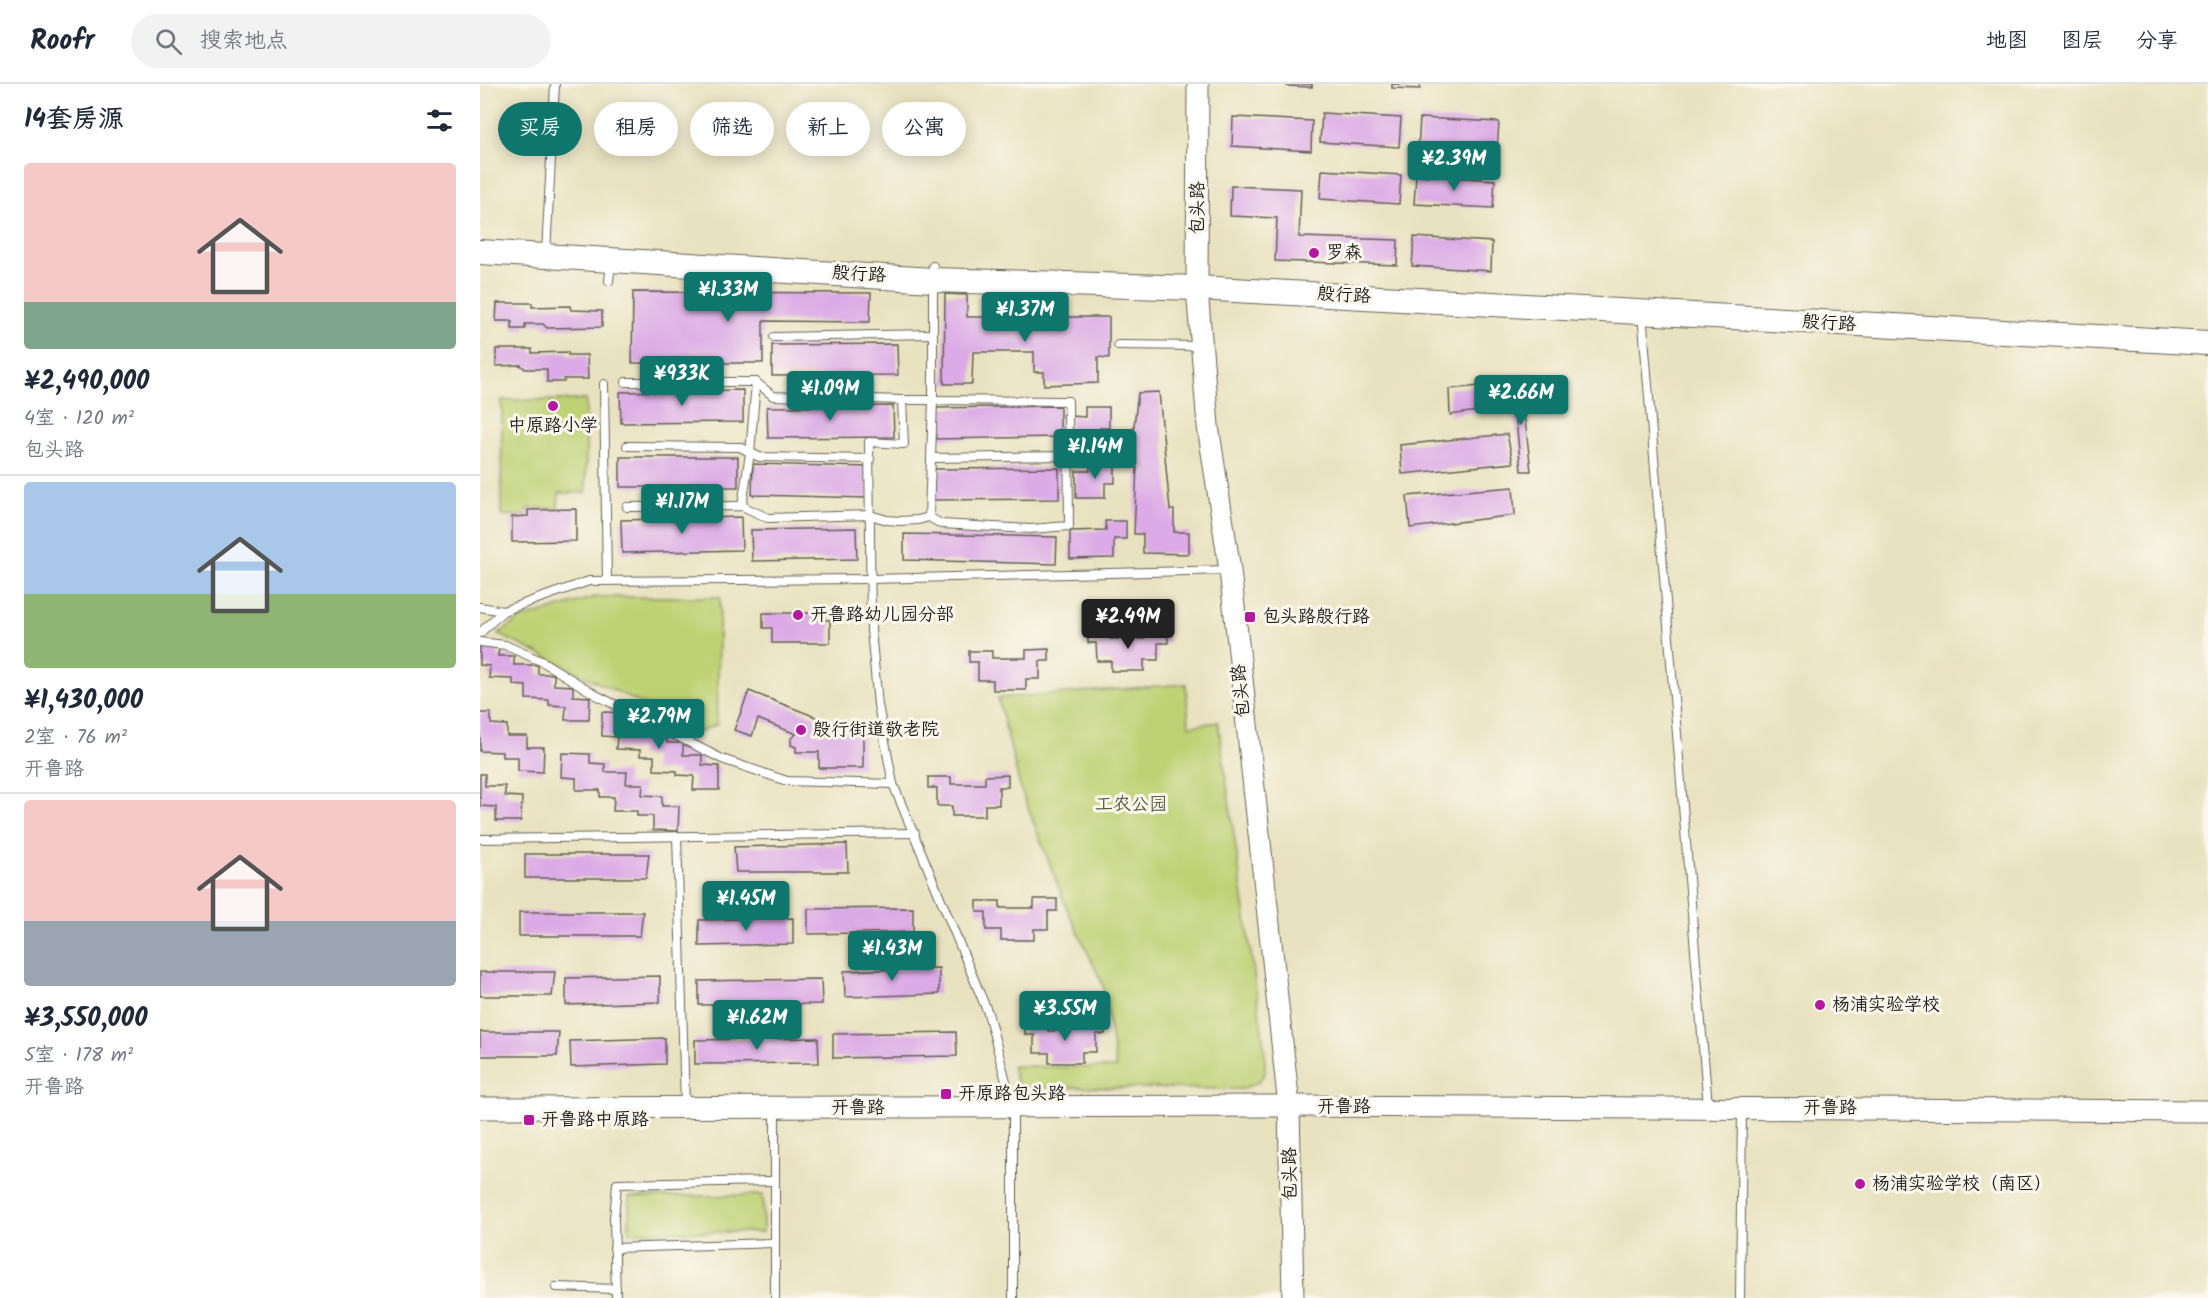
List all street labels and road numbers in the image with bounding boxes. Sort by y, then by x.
street label: 包头路 [1184,181,1213,235]
street label: 殷行路 [831,259,887,291]
street label: 殷行路 [1316,280,1372,312]
street label: 殷行路 [1801,308,1857,340]
street label: 包头路 [1225,663,1259,719]
street label: 开鲁路 [1317,1093,1371,1122]
street label: 开鲁路 [831,1094,885,1123]
street label: 开鲁路 [1803,1094,1857,1123]
street label: 包头路 [1276,1147,1306,1201]

